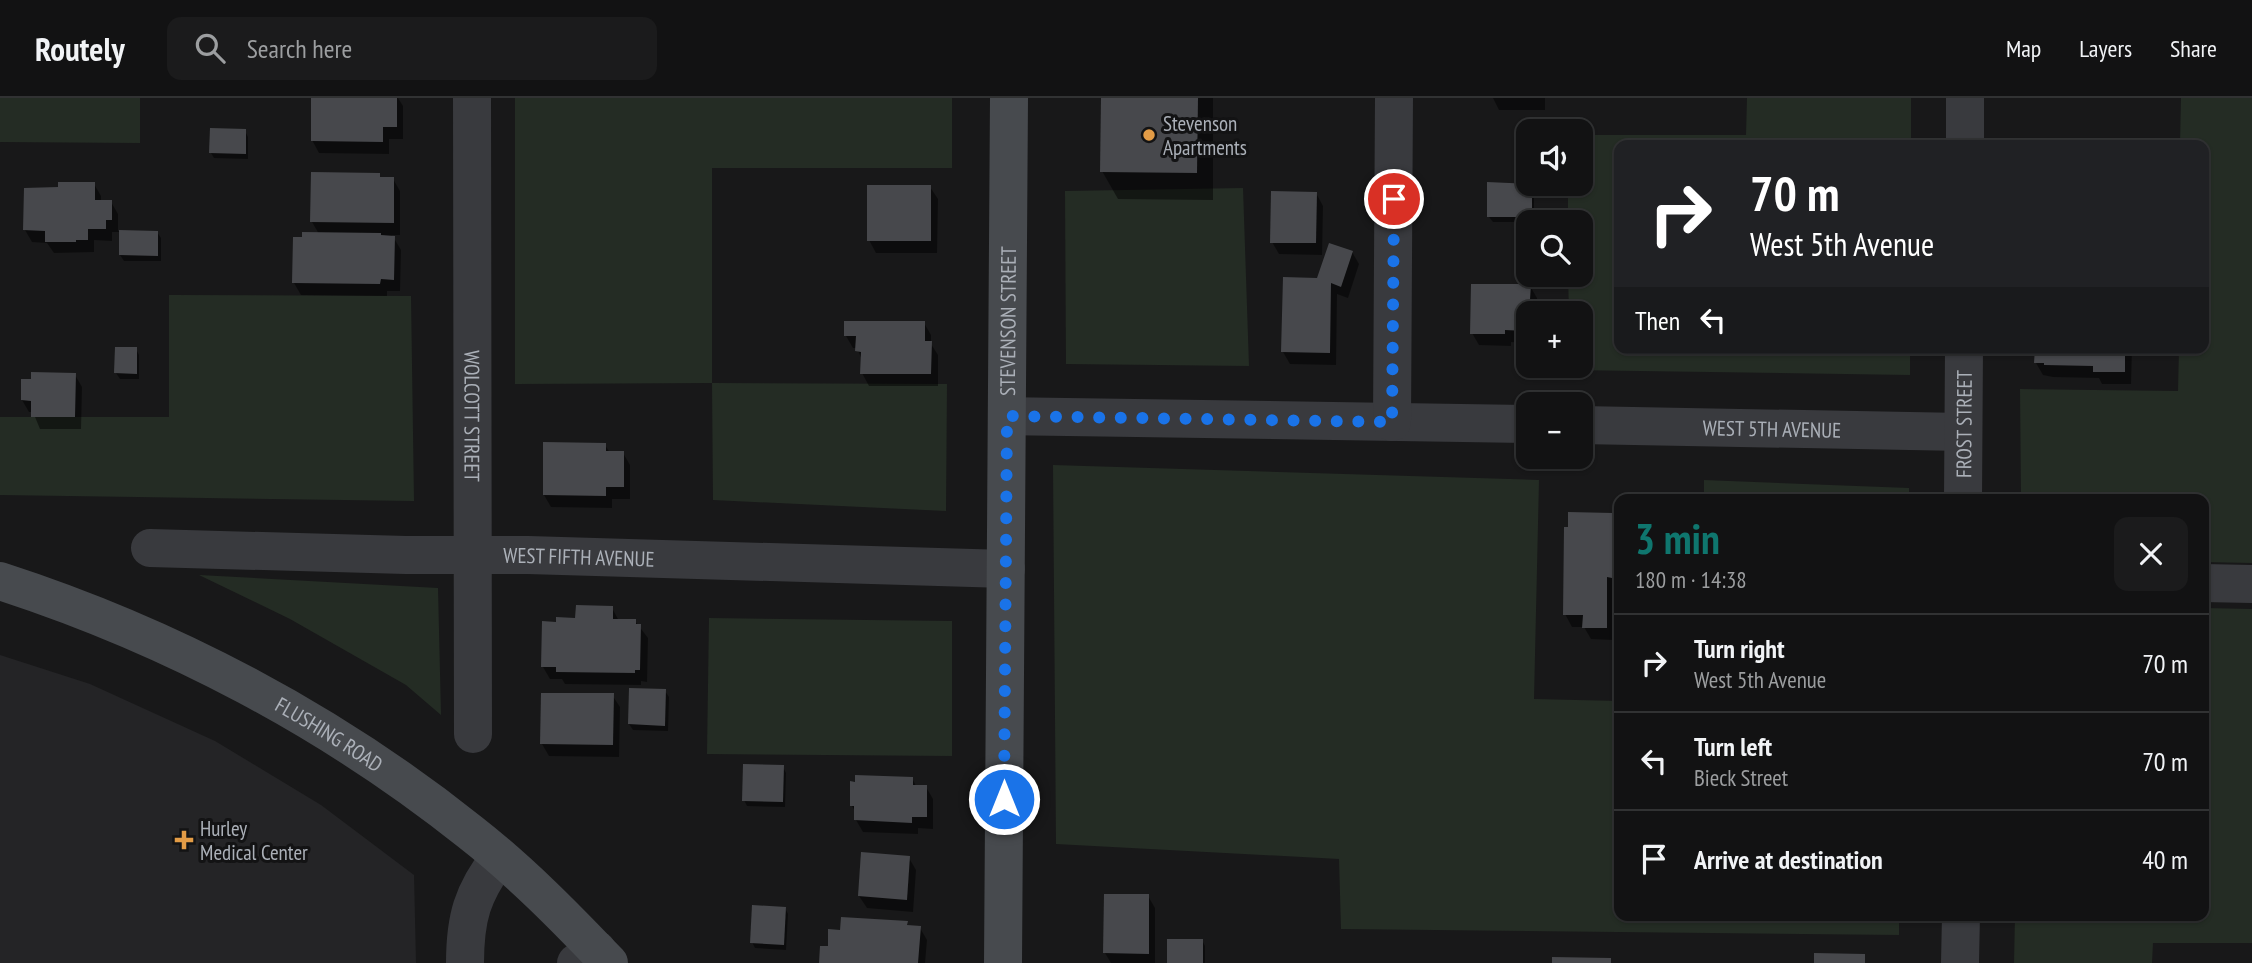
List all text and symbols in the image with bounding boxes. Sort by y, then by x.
search box [167,17,657,80]
text: Routely [35,27,125,70]
icon: search [191,29,229,67]
text: Search here [247,32,352,65]
text: Map [2006,33,2041,64]
text: Layers [2079,33,2132,64]
text: Share [2170,33,2217,64]
place label: Stevenson Apartments [1163,110,1247,161]
map controls [1516,119,1593,469]
button: sound [1516,119,1593,196]
marker: Stevenson Apartments [1141,127,1157,143]
text: 70 m [1750,161,1839,225]
icon: right [1635,168,1726,259]
pin [1364,169,1424,229]
icon: arrive [1375,180,1413,218]
button: search [1516,210,1593,287]
text: West 5th Avenue [1750,223,1934,265]
street label: STEVENSON STREET [993,245,1021,396]
button: + [1516,301,1593,378]
icon: left [1694,301,1732,339]
text: Then [1635,304,1680,337]
street label: WOLCOTT STREET [459,350,486,482]
street label: FROST STREET [1950,369,1977,478]
button: − [1516,392,1593,469]
street label: WEST 5TH AVENUE [1702,414,1841,443]
text: 3 min [1635,511,1720,566]
button: close [2114,517,2188,591]
street label: WEST FIFTH AVENUE [503,541,655,572]
text: 180 m · 14:38 [1635,565,1747,594]
text: Turn right [1694,632,1785,665]
icon: right [1635,644,1673,682]
text: 70 m [2142,647,2188,680]
text: West 5th Avenue [1694,665,1826,694]
street label: FLUSHING ROAD [271,691,388,777]
text: Turn left [1694,730,1772,763]
icon: left [1635,742,1673,780]
text: 70 m [2142,745,2188,778]
position arrow [967,762,1041,836]
text: Bieck Street [1694,763,1788,792]
place label: Hurley Medical Center [200,815,308,866]
marker: Hurley Medical Center [174,830,194,850]
icon: arrive [1635,840,1673,878]
text: Arrive at destination [1694,843,1883,876]
text: 40 m [2142,843,2188,876]

